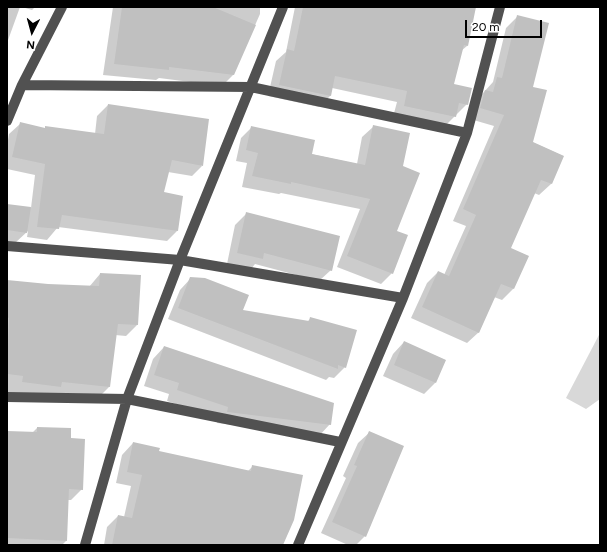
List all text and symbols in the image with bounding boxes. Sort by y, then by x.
north arrow [12,12,52,52]
scale bar [467,12,544,38]
text: 20 m [472,20,500,34]
text: N [26,38,36,51]

